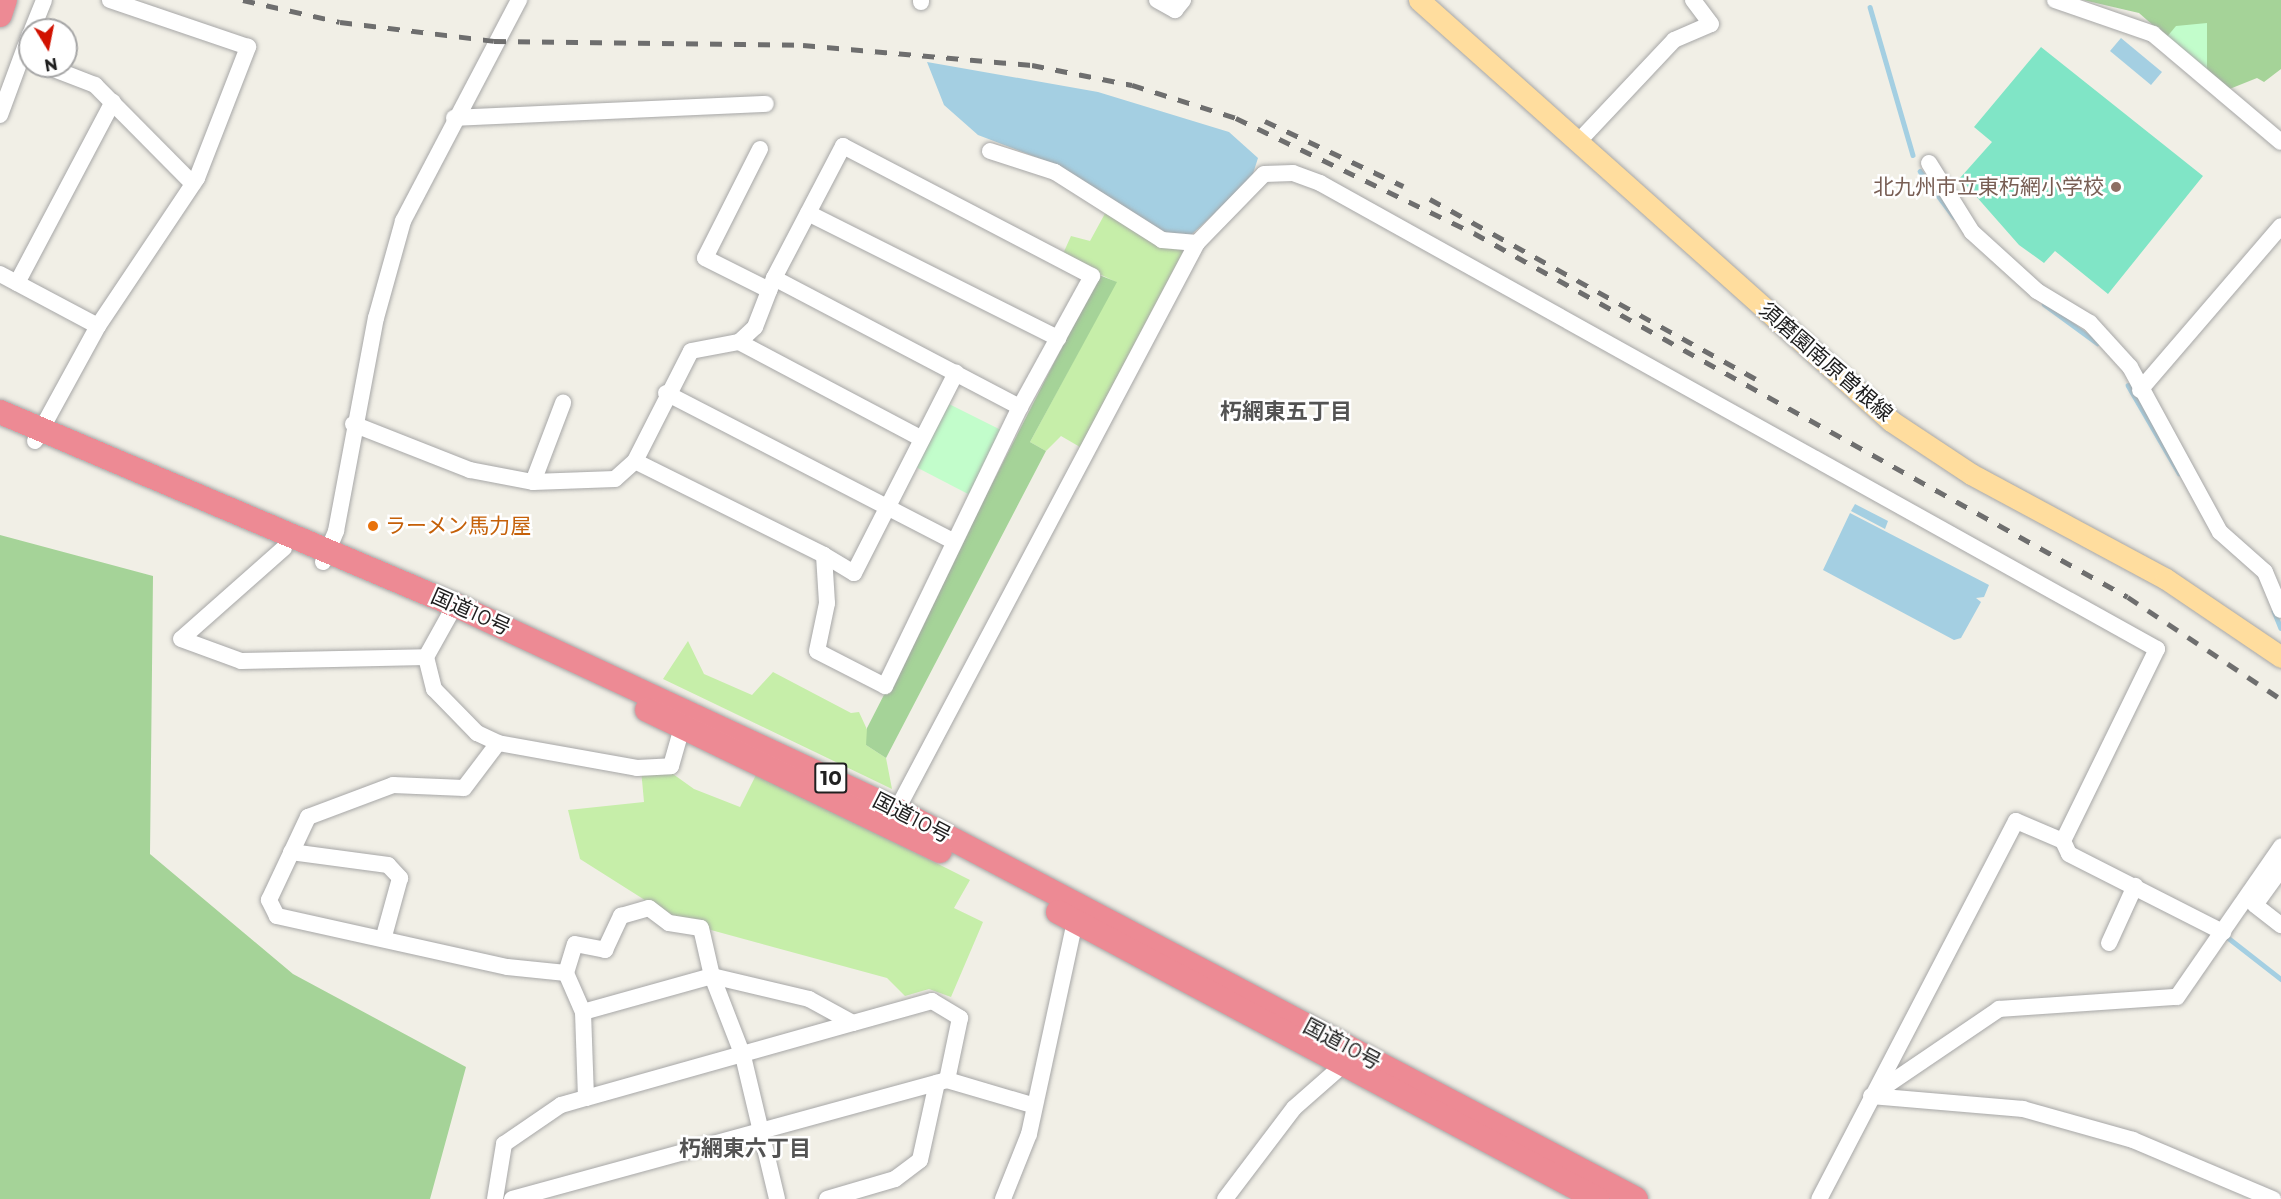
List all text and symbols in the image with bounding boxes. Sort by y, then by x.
north arrow [18,18,78,78]
text: N [43,54,59,75]
place label: 北九州市立東朽網小学校 [1873,174,2104,200]
marker: 北九州市立東朽網小学校 [2109,180,2123,194]
street label: 須磨園南原曽根線 [1754,297,1898,427]
district label: 朽網東五丁目 [1220,399,1352,425]
place label: ラーメン馬力屋 [385,513,532,539]
marker: ラーメン馬力屋 [366,519,380,533]
street label: 国道10号 [427,583,515,641]
road number: 10 [813,761,849,795]
street label: 国道10号 [869,788,955,848]
street label: 国道10号 [1299,1013,1385,1075]
district label: 朽網東六丁目 [679,1136,811,1162]

